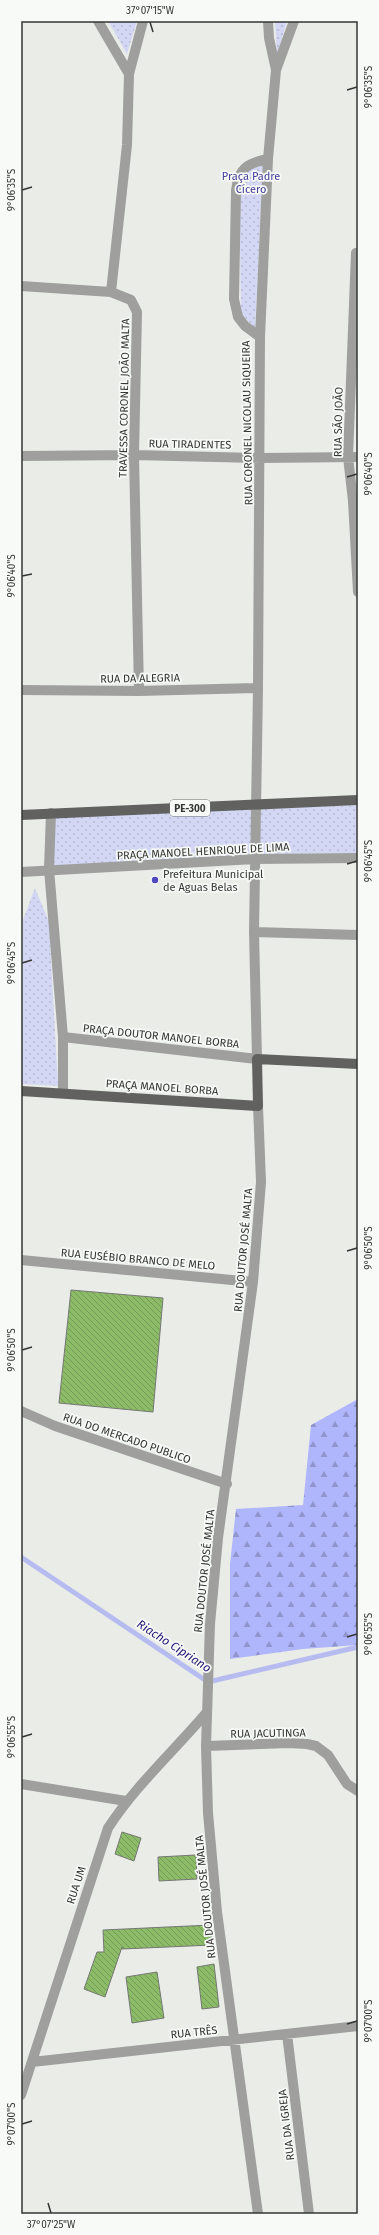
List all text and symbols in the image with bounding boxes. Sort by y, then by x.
text: 37°07'15"W [126,5,175,17]
text: 9°06'35"S [363,65,375,108]
text: 9°06'35"S [6,168,18,211]
park label: Praça Padre Cícero [222,170,280,196]
street label: TRAVESSA CORONEL JOÃO MALTA [117,318,132,478]
street label: RUA CORONEL NICOLAU SIQUEIRA [240,340,255,506]
street label: RUA SÃO JOÃO [331,387,346,457]
street label: RUA TIRADENTES [148,437,232,452]
text: 9°06'40"S [363,452,375,496]
text: 9°06'40"S [6,554,18,598]
street label: RUA DA ALEGRIA [100,671,181,686]
road number: PE-300 [170,800,210,816]
text: 9°06'45"S [363,839,375,882]
street label: PRAÇA MANOEL HENRIQUE DE LIMA [116,840,290,863]
place label: Prefeitura Municipal de Aguas Belas [163,868,263,894]
marker: Prefeitura Municipal de Aguas Belas [150,875,160,885]
text: 9°06'45"S [6,941,18,984]
street label: PRAÇA DOUTOR MANOEL BORBA [82,1022,241,1051]
street label: PRAÇA MANOEL BORBA [105,1077,219,1098]
street label: RUA DOUTOR JOSÉ MALTA [231,1187,255,1312]
text: 9°06'50"S [363,1226,375,1270]
street label: RUA EUSÉBIO BRANCO DE MELO [60,1245,216,1273]
text: 9°06'50"S [6,1328,18,1372]
street label: RUA DO MERCADO PUBLICO [61,1410,192,1466]
street label: RUA DOUTOR JOSÉ MALTA [191,1508,218,1633]
text: 9°06'55"S [363,1612,375,1655]
water label: Riacho Cipriano [134,1617,214,1675]
text: 9°06'55"S [6,1715,18,1758]
street label: RUA JACUTINGA [230,1726,307,1741]
street label: RUA DOUTOR JOSÉ MALTA [191,1834,218,1959]
street label: RUA UM [64,1865,89,1906]
text: 9°07'00"S [363,1999,375,2042]
street label: RUA TRÊS [170,2024,218,2041]
street label: RUA DA IGREJA [276,2088,297,2161]
text: 9°07'00"S [6,2102,18,2145]
text: 37°07'25"W [27,2219,76,2231]

